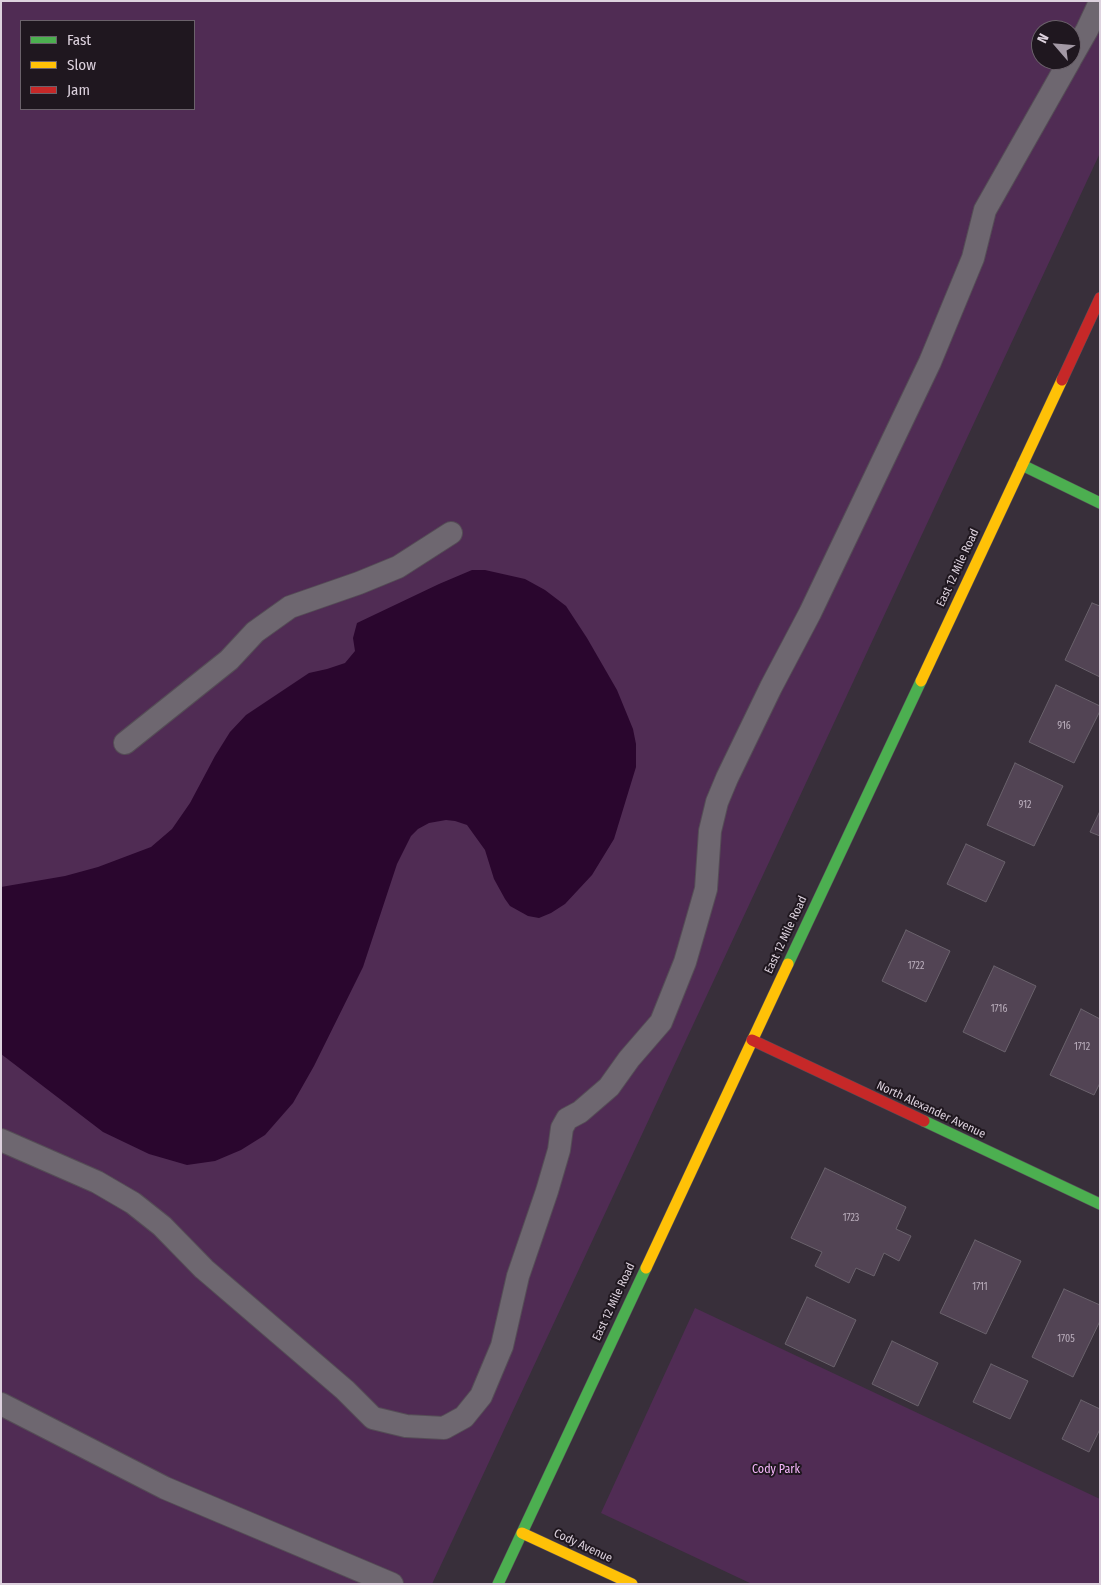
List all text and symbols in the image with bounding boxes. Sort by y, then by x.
legend [20,20,195,110]
north arrow [1031,20,1081,70]
text: Fast [67,31,91,49]
text: N [1034,31,1053,46]
text: Slow [67,56,96,74]
text: Jam [67,81,90,99]
street label: East 12 Mile Road [934,527,982,609]
house number: 916 [1057,720,1071,732]
house number: 912 [1019,799,1031,811]
street label: East 12 Mile Road [762,894,810,976]
house number: 1722 [908,960,924,972]
house number: 1716 [991,1003,1007,1015]
house number: 1712 [1074,1041,1090,1053]
street label: North Alexander Avenue [874,1078,988,1142]
house number: 1723 [843,1212,859,1224]
street label: East 12 Mile Road [590,1261,638,1343]
house number: 1711 [972,1281,988,1293]
house number: 1705 [1057,1333,1075,1345]
park label: Cody Park [752,1463,800,1477]
street label: Cody Avenue [551,1526,615,1566]

